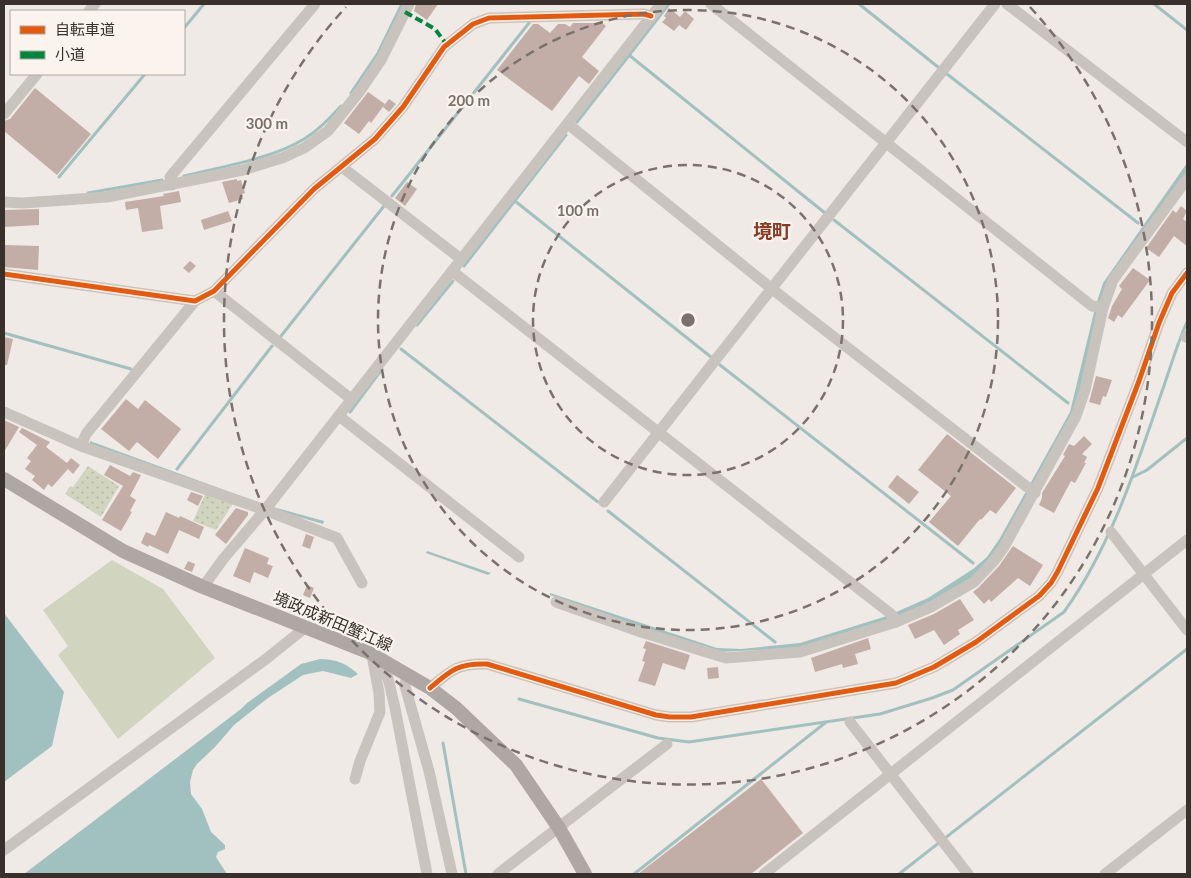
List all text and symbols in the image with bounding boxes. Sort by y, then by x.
legend [10,10,185,75]
text: 自転車道 [55,20,115,38]
text: 小道 [55,45,85,63]
text: 200 m [448,91,490,109]
text: 300 m [246,114,288,132]
text: 100 m [557,201,599,219]
district label: 境町 [753,219,791,242]
centre of rings [679,311,697,329]
street label: 境政成新田蟹江線 [271,587,396,654]

